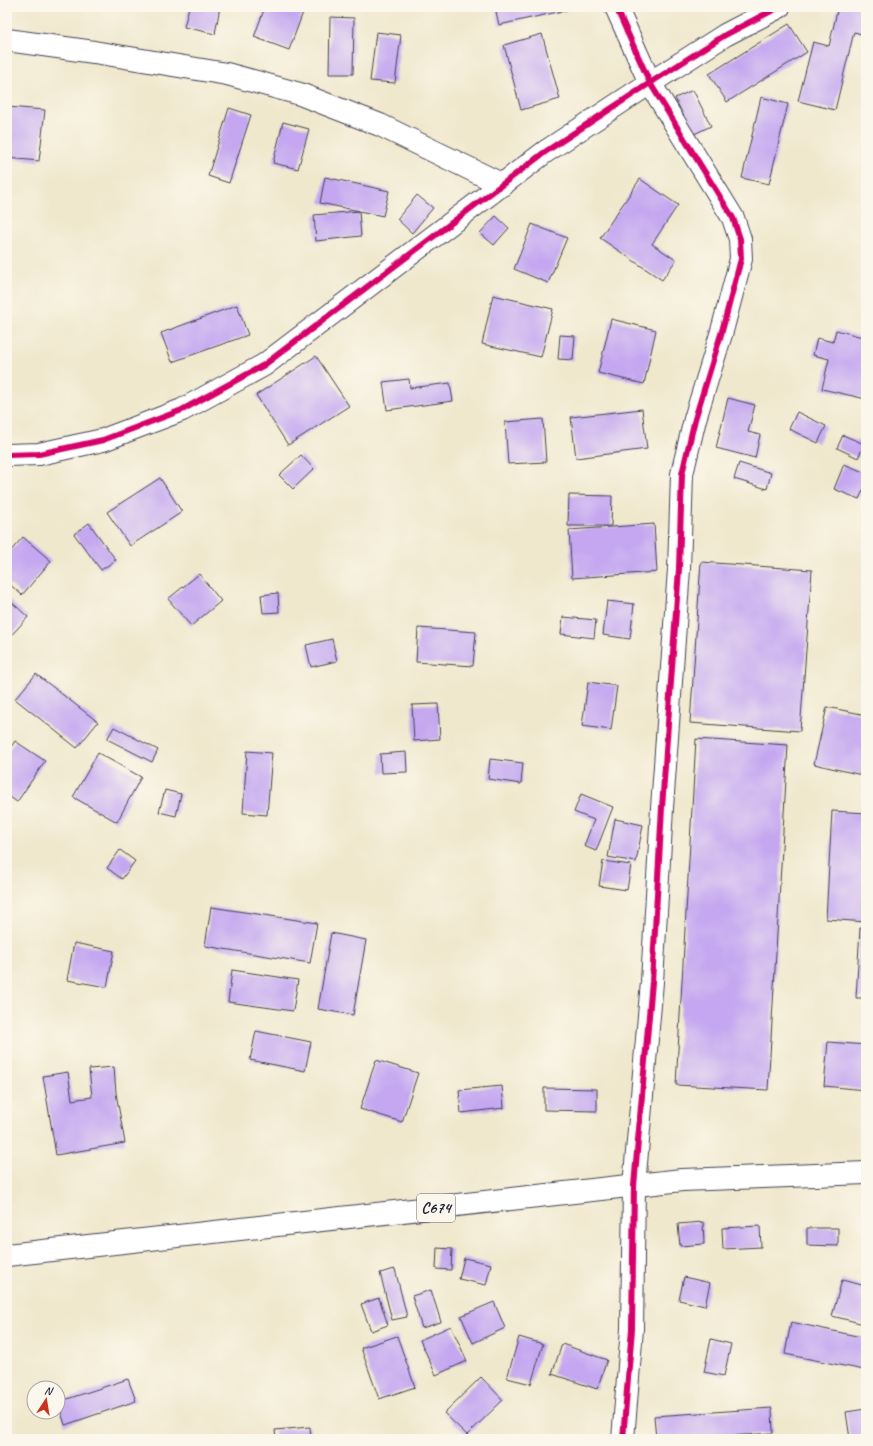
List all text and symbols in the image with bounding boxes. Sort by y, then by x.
road number: C674 [417,1194,455,1222]
north arrow [26,1380,66,1420]
text: N [43,1383,55,1398]

